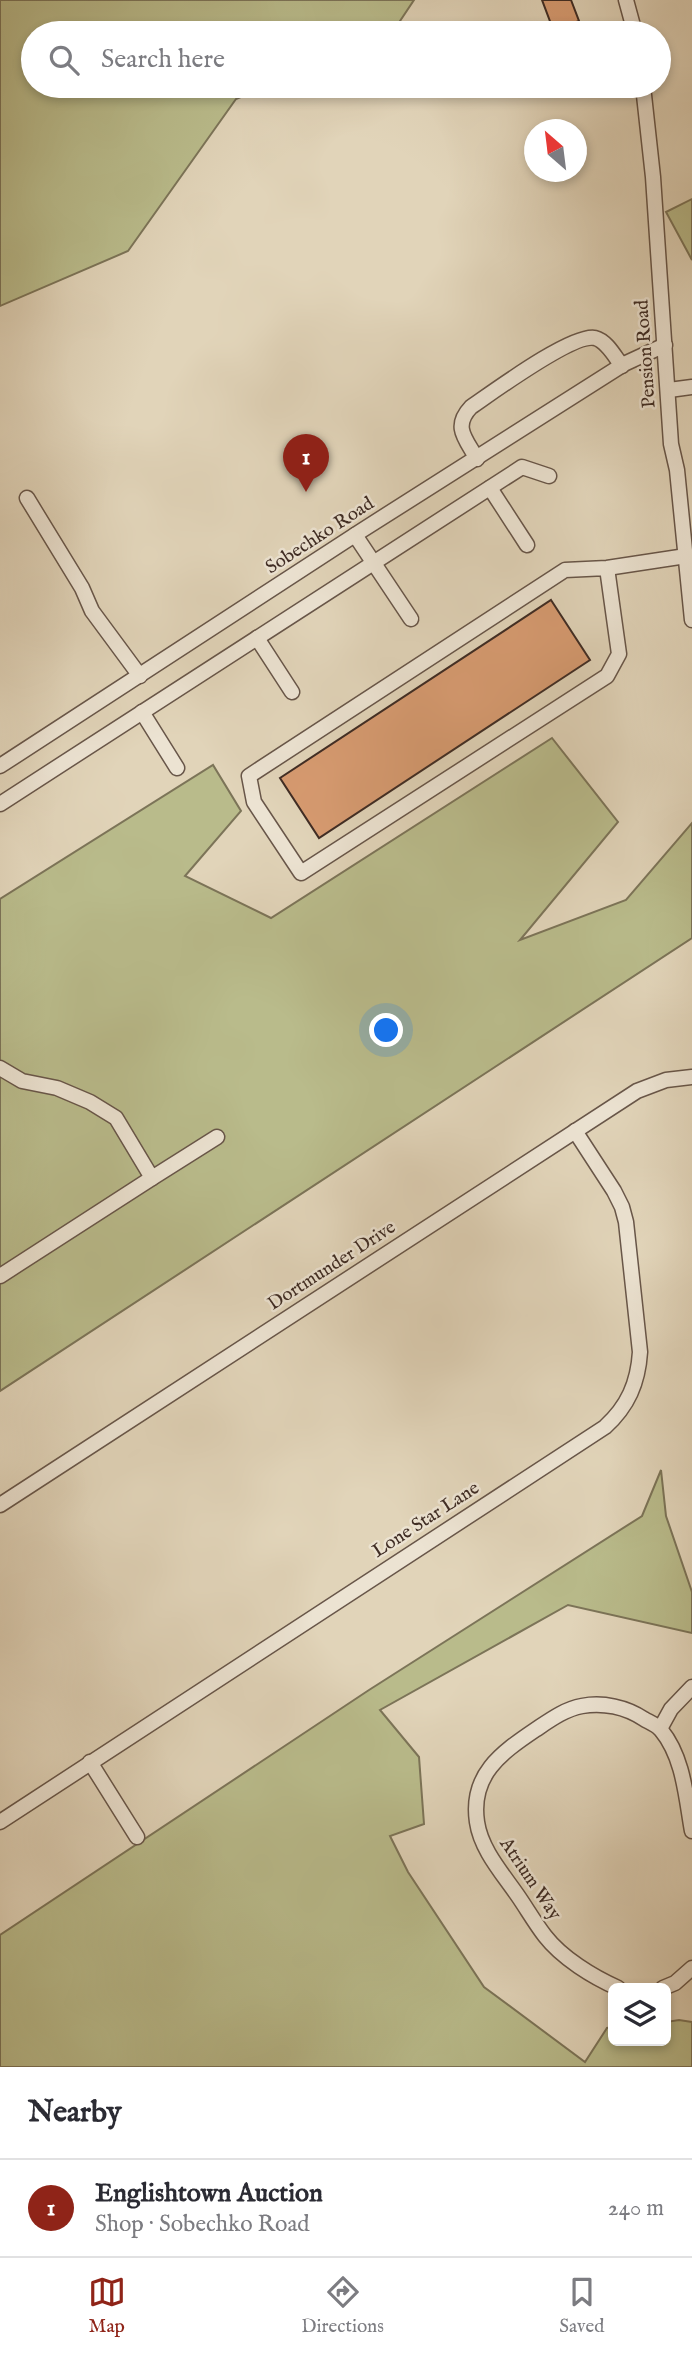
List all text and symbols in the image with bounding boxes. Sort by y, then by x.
search box [21,21,671,98]
icon: search [45,41,83,79]
text: Search here [101,43,225,76]
north arrow [524,119,587,182]
street label: Pension Road [630,298,662,409]
pin: 1 [283,434,329,492]
street label: Sobechko Road [261,492,379,580]
your location [369,1013,403,1047]
street label: Dortmunder Drive [264,1216,401,1316]
street label: Lone Star Lane [368,1476,484,1564]
street label: Atrium Way [493,1832,567,1925]
map controls [608,1983,671,2046]
button: layers [608,1983,671,2046]
text: Nearby [28,2094,121,2132]
text: Englishtown Auction [95,2177,323,2210]
text: 1 [47,2194,55,2223]
text: 240 m [608,2194,664,2223]
text: Shop · Sobechko Road [95,2210,310,2239]
tab: Map [88,2273,126,2339]
tab: Directions [301,2273,384,2339]
tab: Saved [559,2273,604,2339]

